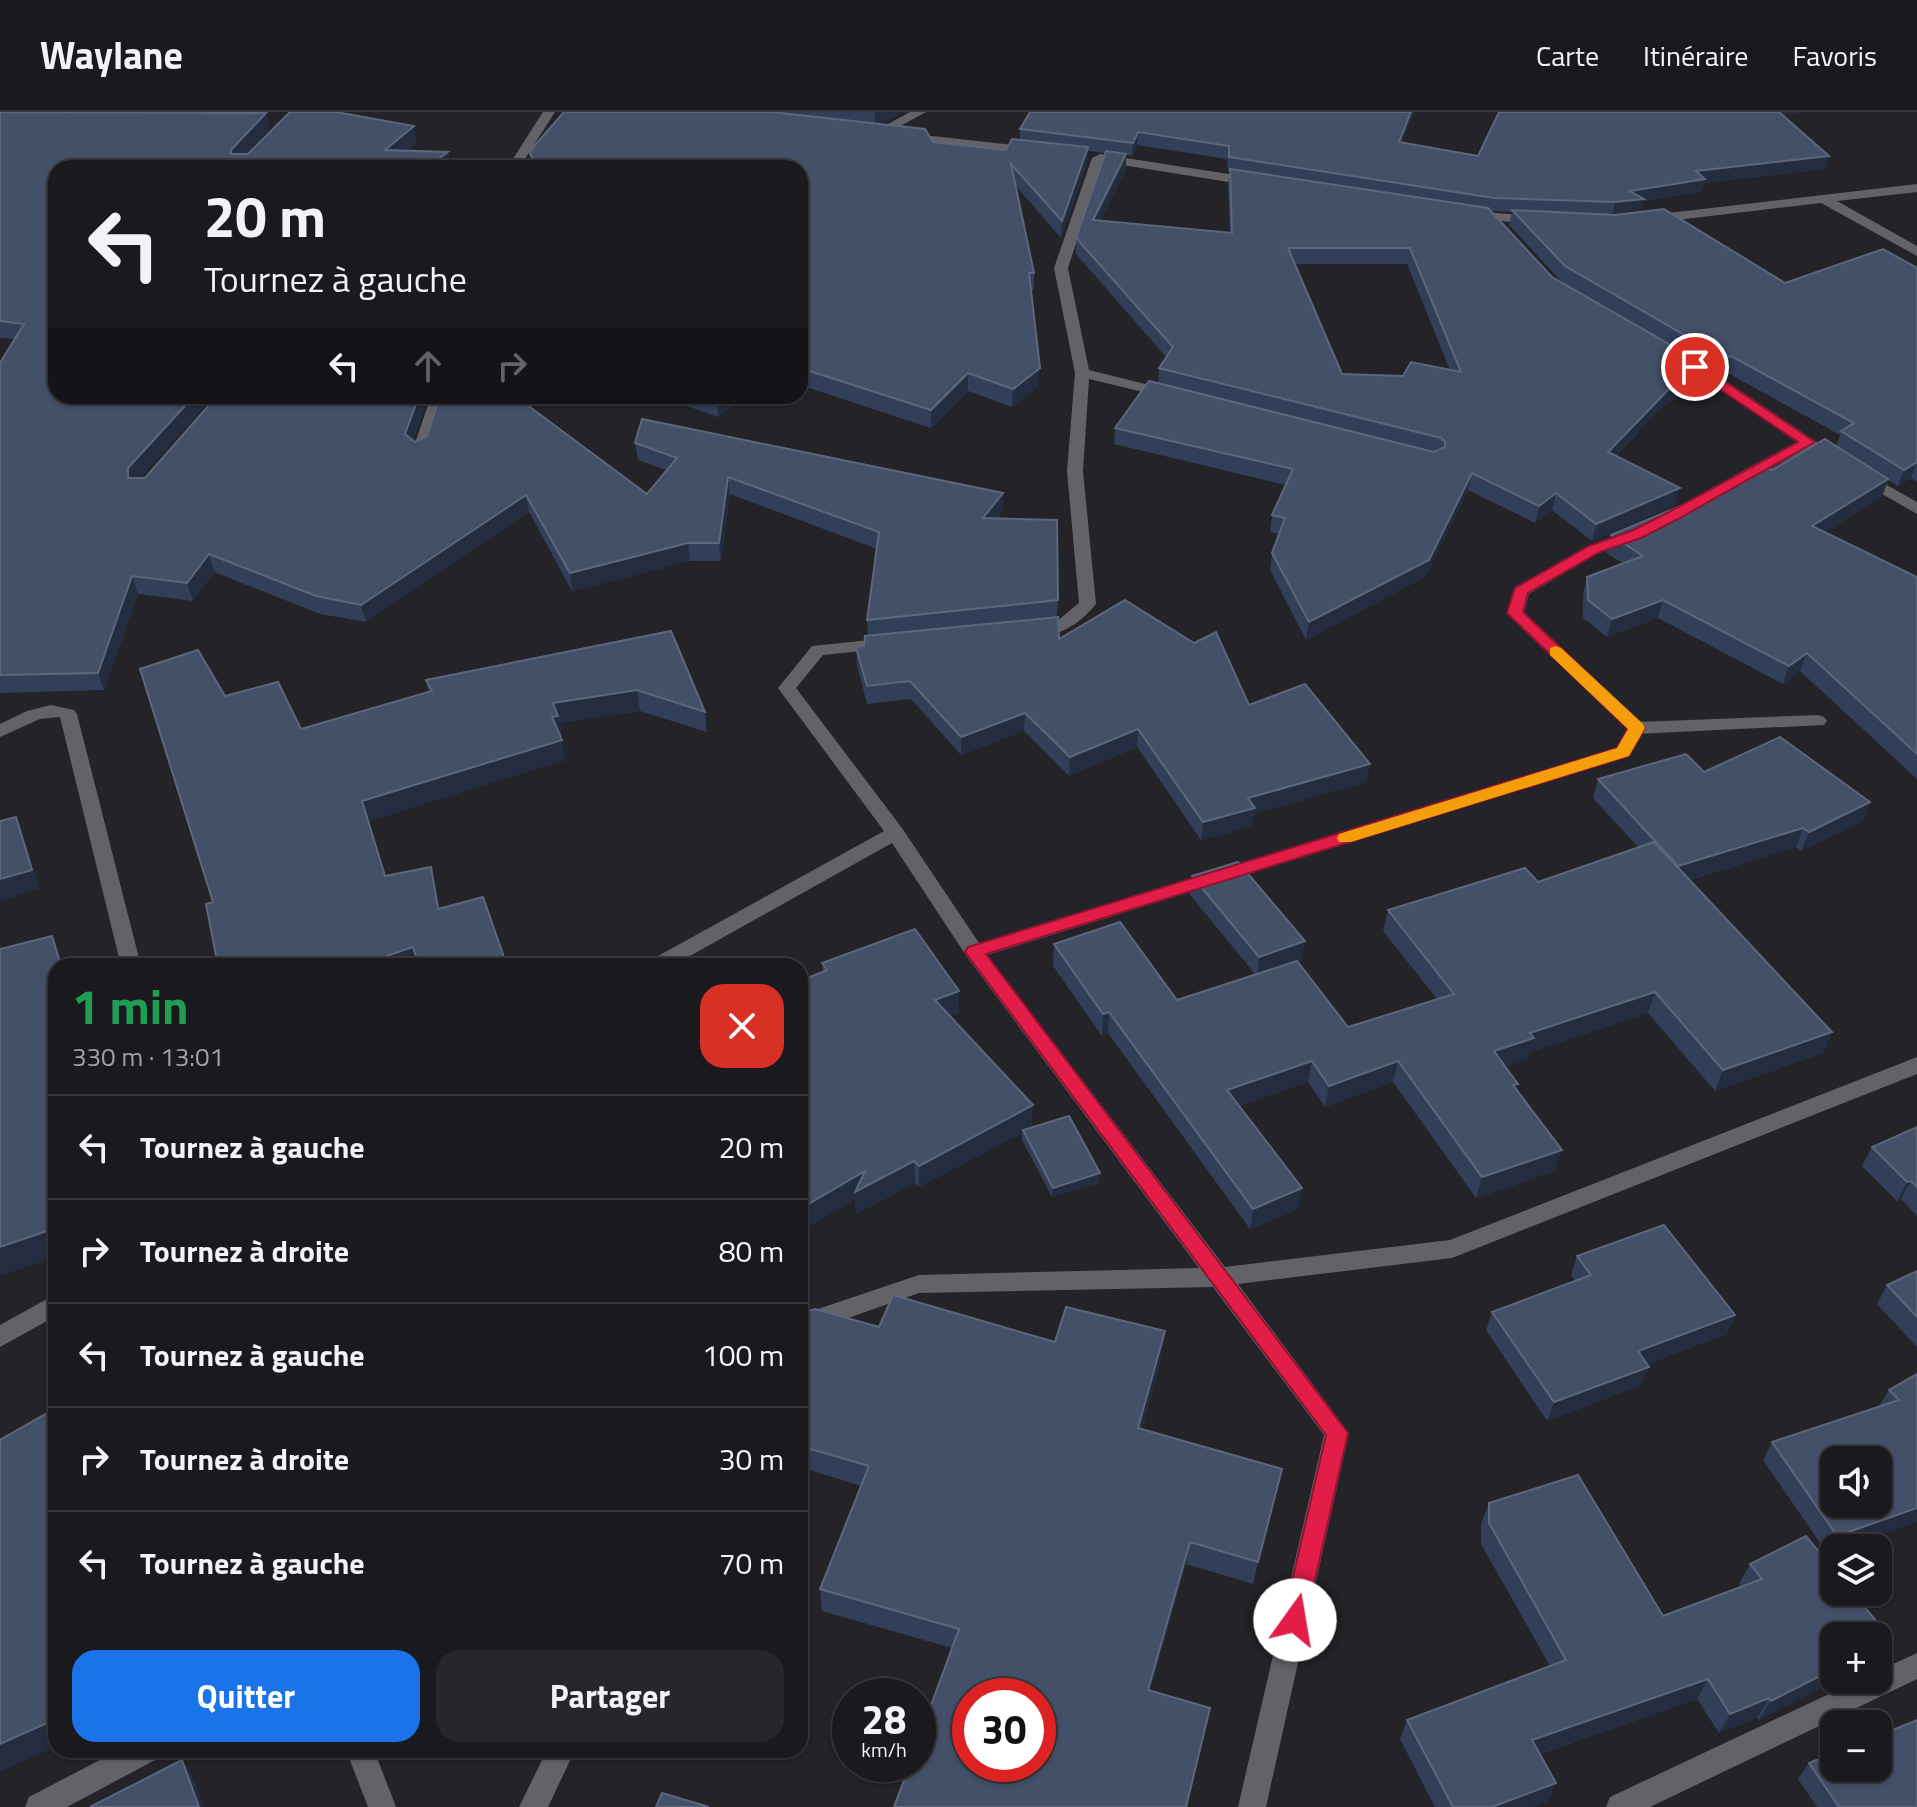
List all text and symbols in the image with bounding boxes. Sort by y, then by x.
text: Waylane [40,26,183,84]
text: Carte [1536,34,1599,77]
text: Itinéraire [1643,34,1748,77]
text: Favoris [1792,34,1877,77]
text: 20 m [204,174,326,259]
icon: left [72,192,176,296]
text: Tournez à gauche [204,251,467,306]
pin [1661,333,1729,401]
icon: left [322,344,366,388]
icon: ahead [406,344,450,388]
icon: right [490,344,534,388]
icon: arrive [1673,345,1717,389]
text: 1 min [72,970,189,1043]
button: close [700,984,784,1068]
text: 330 m · 13:01 [72,1037,224,1076]
text: Tournez à gauche [140,1124,365,1170]
text: 20 m [719,1124,784,1170]
icon: left [72,1125,116,1169]
text: Tournez à droite [140,1228,349,1274]
text: 80 m [719,1228,784,1274]
icon: right [72,1229,116,1273]
text: Tournez à gauche [140,1332,365,1378]
text: 100 m [702,1332,784,1378]
icon: left [72,1333,116,1377]
text: Tournez à droite [140,1436,349,1482]
text: 30 m [719,1436,784,1482]
icon: right [72,1437,116,1481]
map controls [1820,1446,1892,1782]
button: sound [1820,1446,1892,1518]
button: layers [1820,1534,1892,1606]
text: Tournez à gauche [140,1540,365,1586]
text: 70 m [719,1540,784,1586]
icon: left [72,1541,116,1585]
position arrow [1253,1578,1337,1662]
button: + [1820,1622,1892,1694]
button: Quitter [72,1650,420,1742]
button: Partager [436,1650,784,1742]
speed limit sign: 30 [952,1678,1056,1782]
text: 28 [862,1689,906,1750]
button: − [1820,1710,1892,1782]
text: km/h [861,1734,907,1765]

